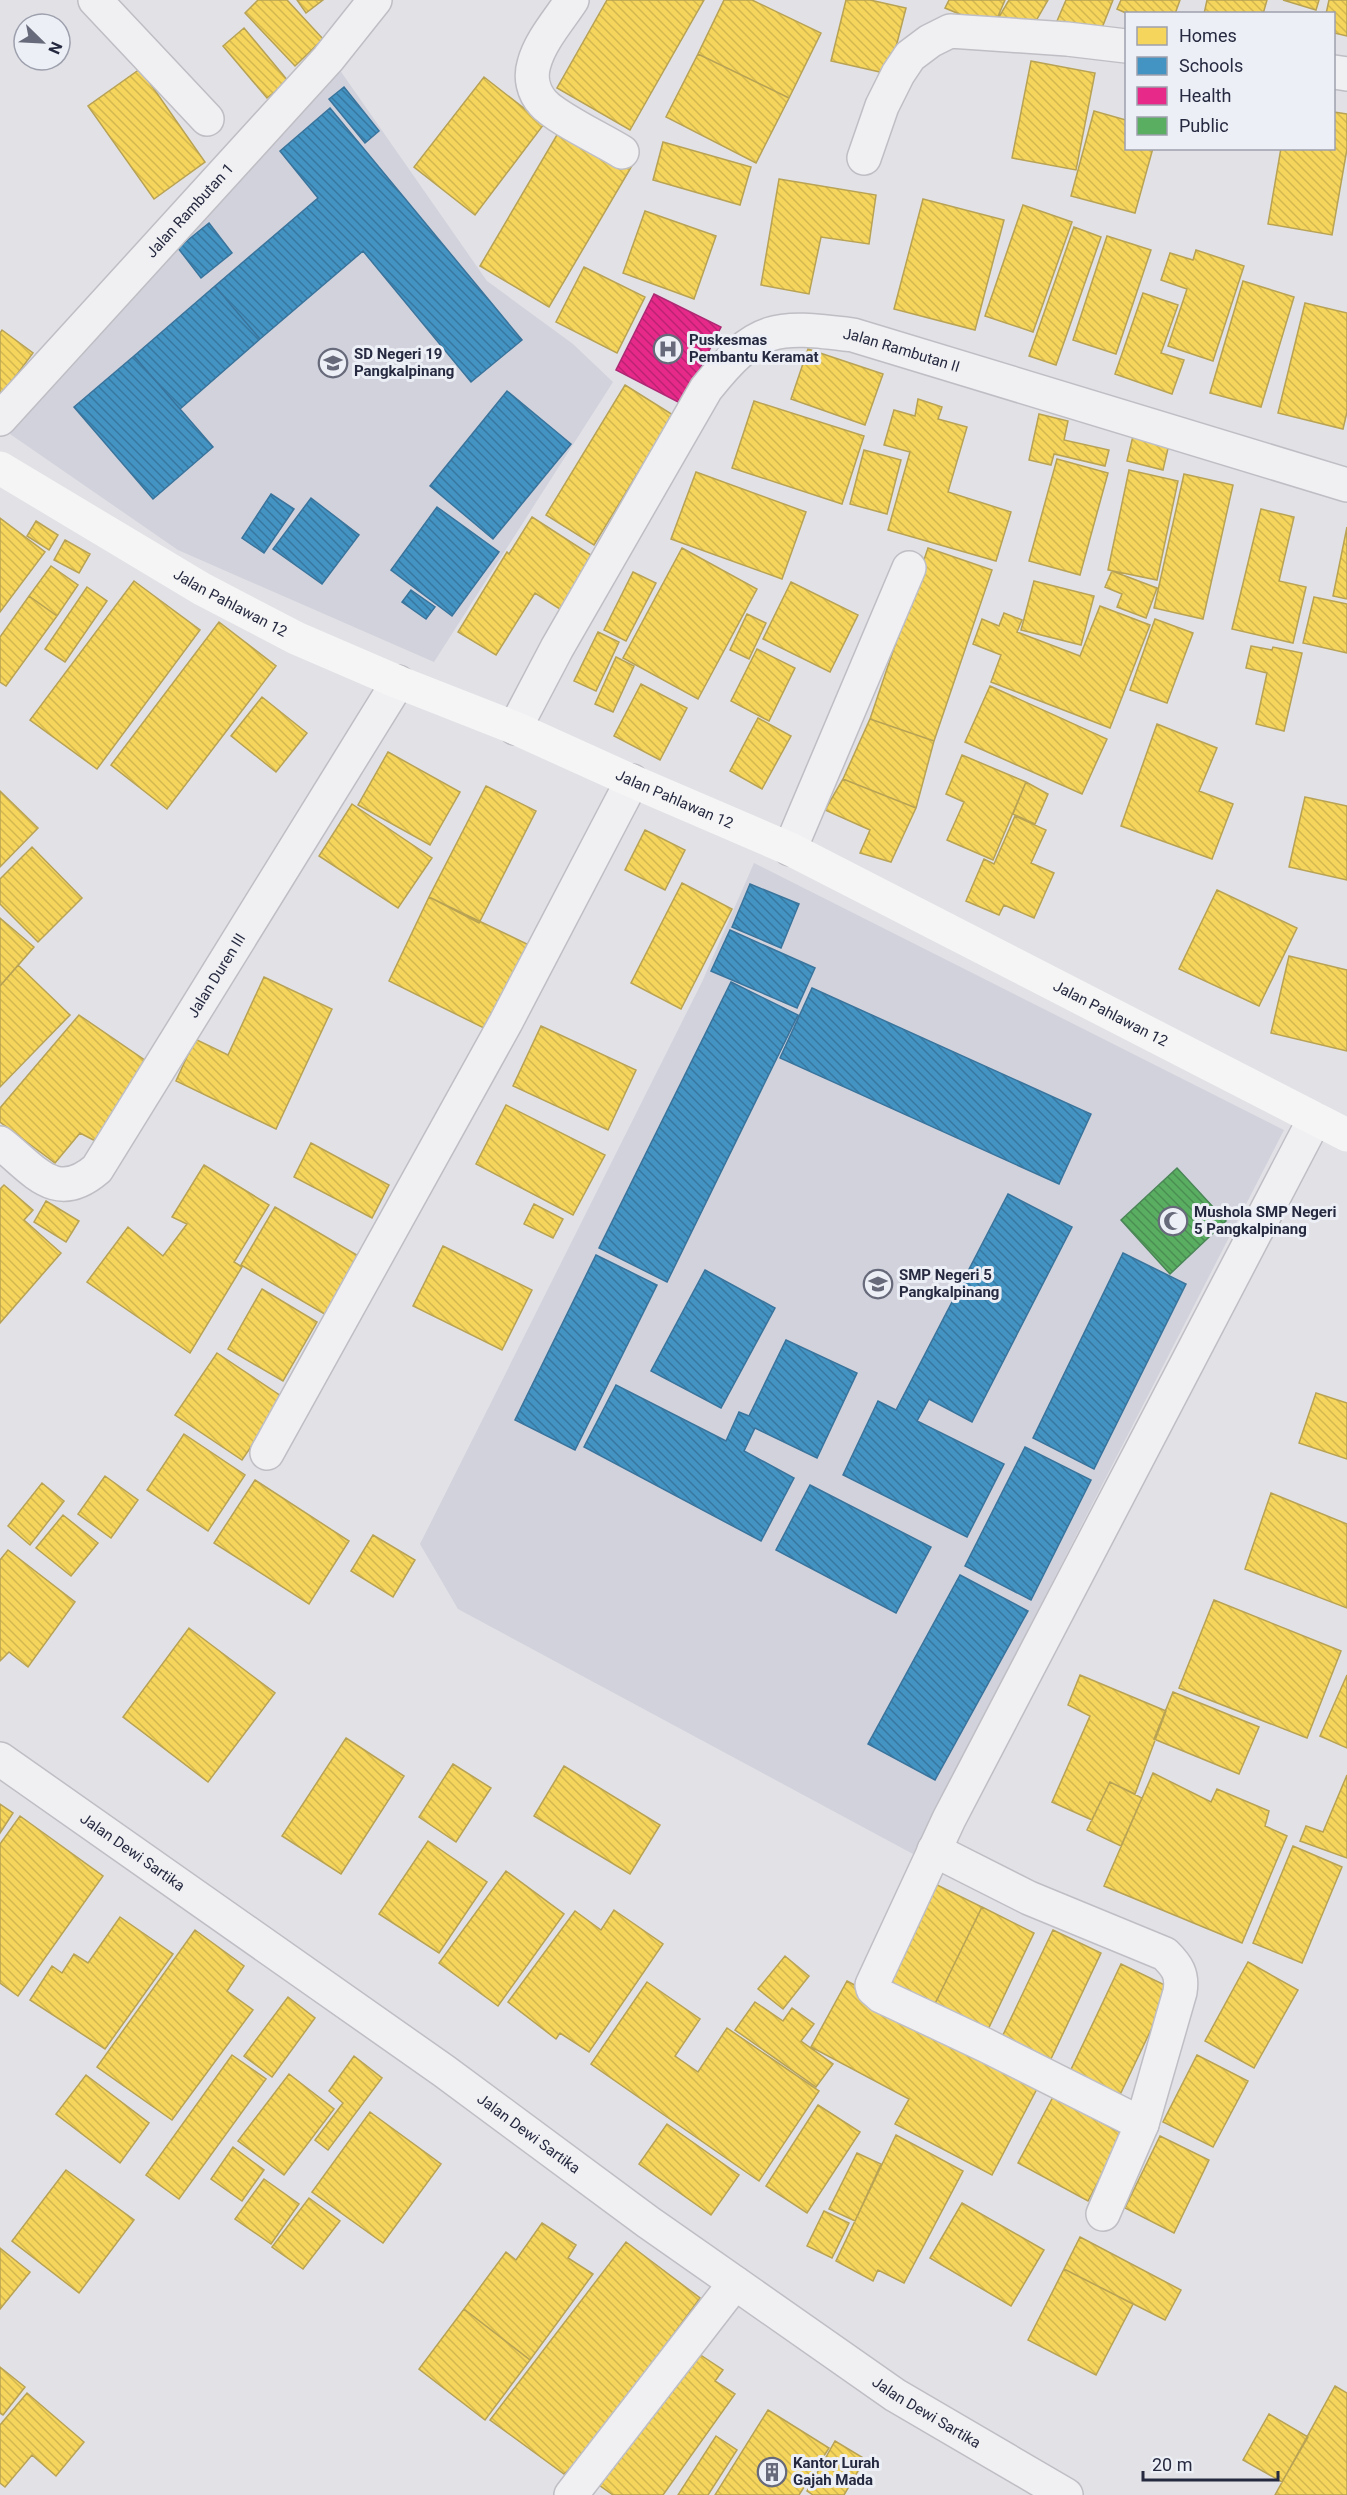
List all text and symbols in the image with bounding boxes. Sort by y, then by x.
north arrow [12,12,72,72]
legend [1125,12,1335,150]
text: Homes [1179,25,1237,46]
text: N [44,39,66,57]
text: Schools [1179,55,1243,76]
text: Health [1179,85,1231,106]
text: Public [1179,115,1229,136]
street label: Jalan Rambutan 1 [142,160,237,261]
street label: Jalan Rambutan II [842,325,962,376]
place label: Puskesmas Pembantu Keramat [689,331,819,366]
hospital icon: Puskesmas Pembantu Keramat [652,333,684,365]
place label: SD Negeri 19 Pangkalpinang [354,345,454,380]
school or university icon: SD Negeri 19 Pangkalpinang [317,347,349,379]
street label: Jalan Pahlawan 12 [170,565,290,641]
street label: Jalan Pahlawan 12 [613,766,736,833]
street label: Jalan Duren III [184,930,249,1021]
street label: Jalan Pahlawan 12 [1050,977,1171,1050]
place label: Mushola SMP Negeri 5 Pangkalpinang [1194,1203,1336,1238]
mosque icon: Mushola SMP Negeri 5 Pangkalpinang [1157,1205,1189,1237]
place label: SMP Negeri 5 Pangkalpinang [899,1266,999,1301]
school or university icon: SMP Negeri 5 Pangkalpinang [862,1268,894,1300]
street label: Jalan Dewi Sartika [77,1809,188,1895]
street label: Jalan Dewi Sartika [474,2090,584,2178]
street label: Jalan Dewi Sartika [869,2373,984,2452]
scale bar [1143,2444,1278,2482]
place label: Kantor Lurah Gajah Mada [793,2454,880,2489]
text: 20 m [1152,2454,1192,2475]
building icon: Kantor Lurah Gajah Mada [756,2456,788,2488]

